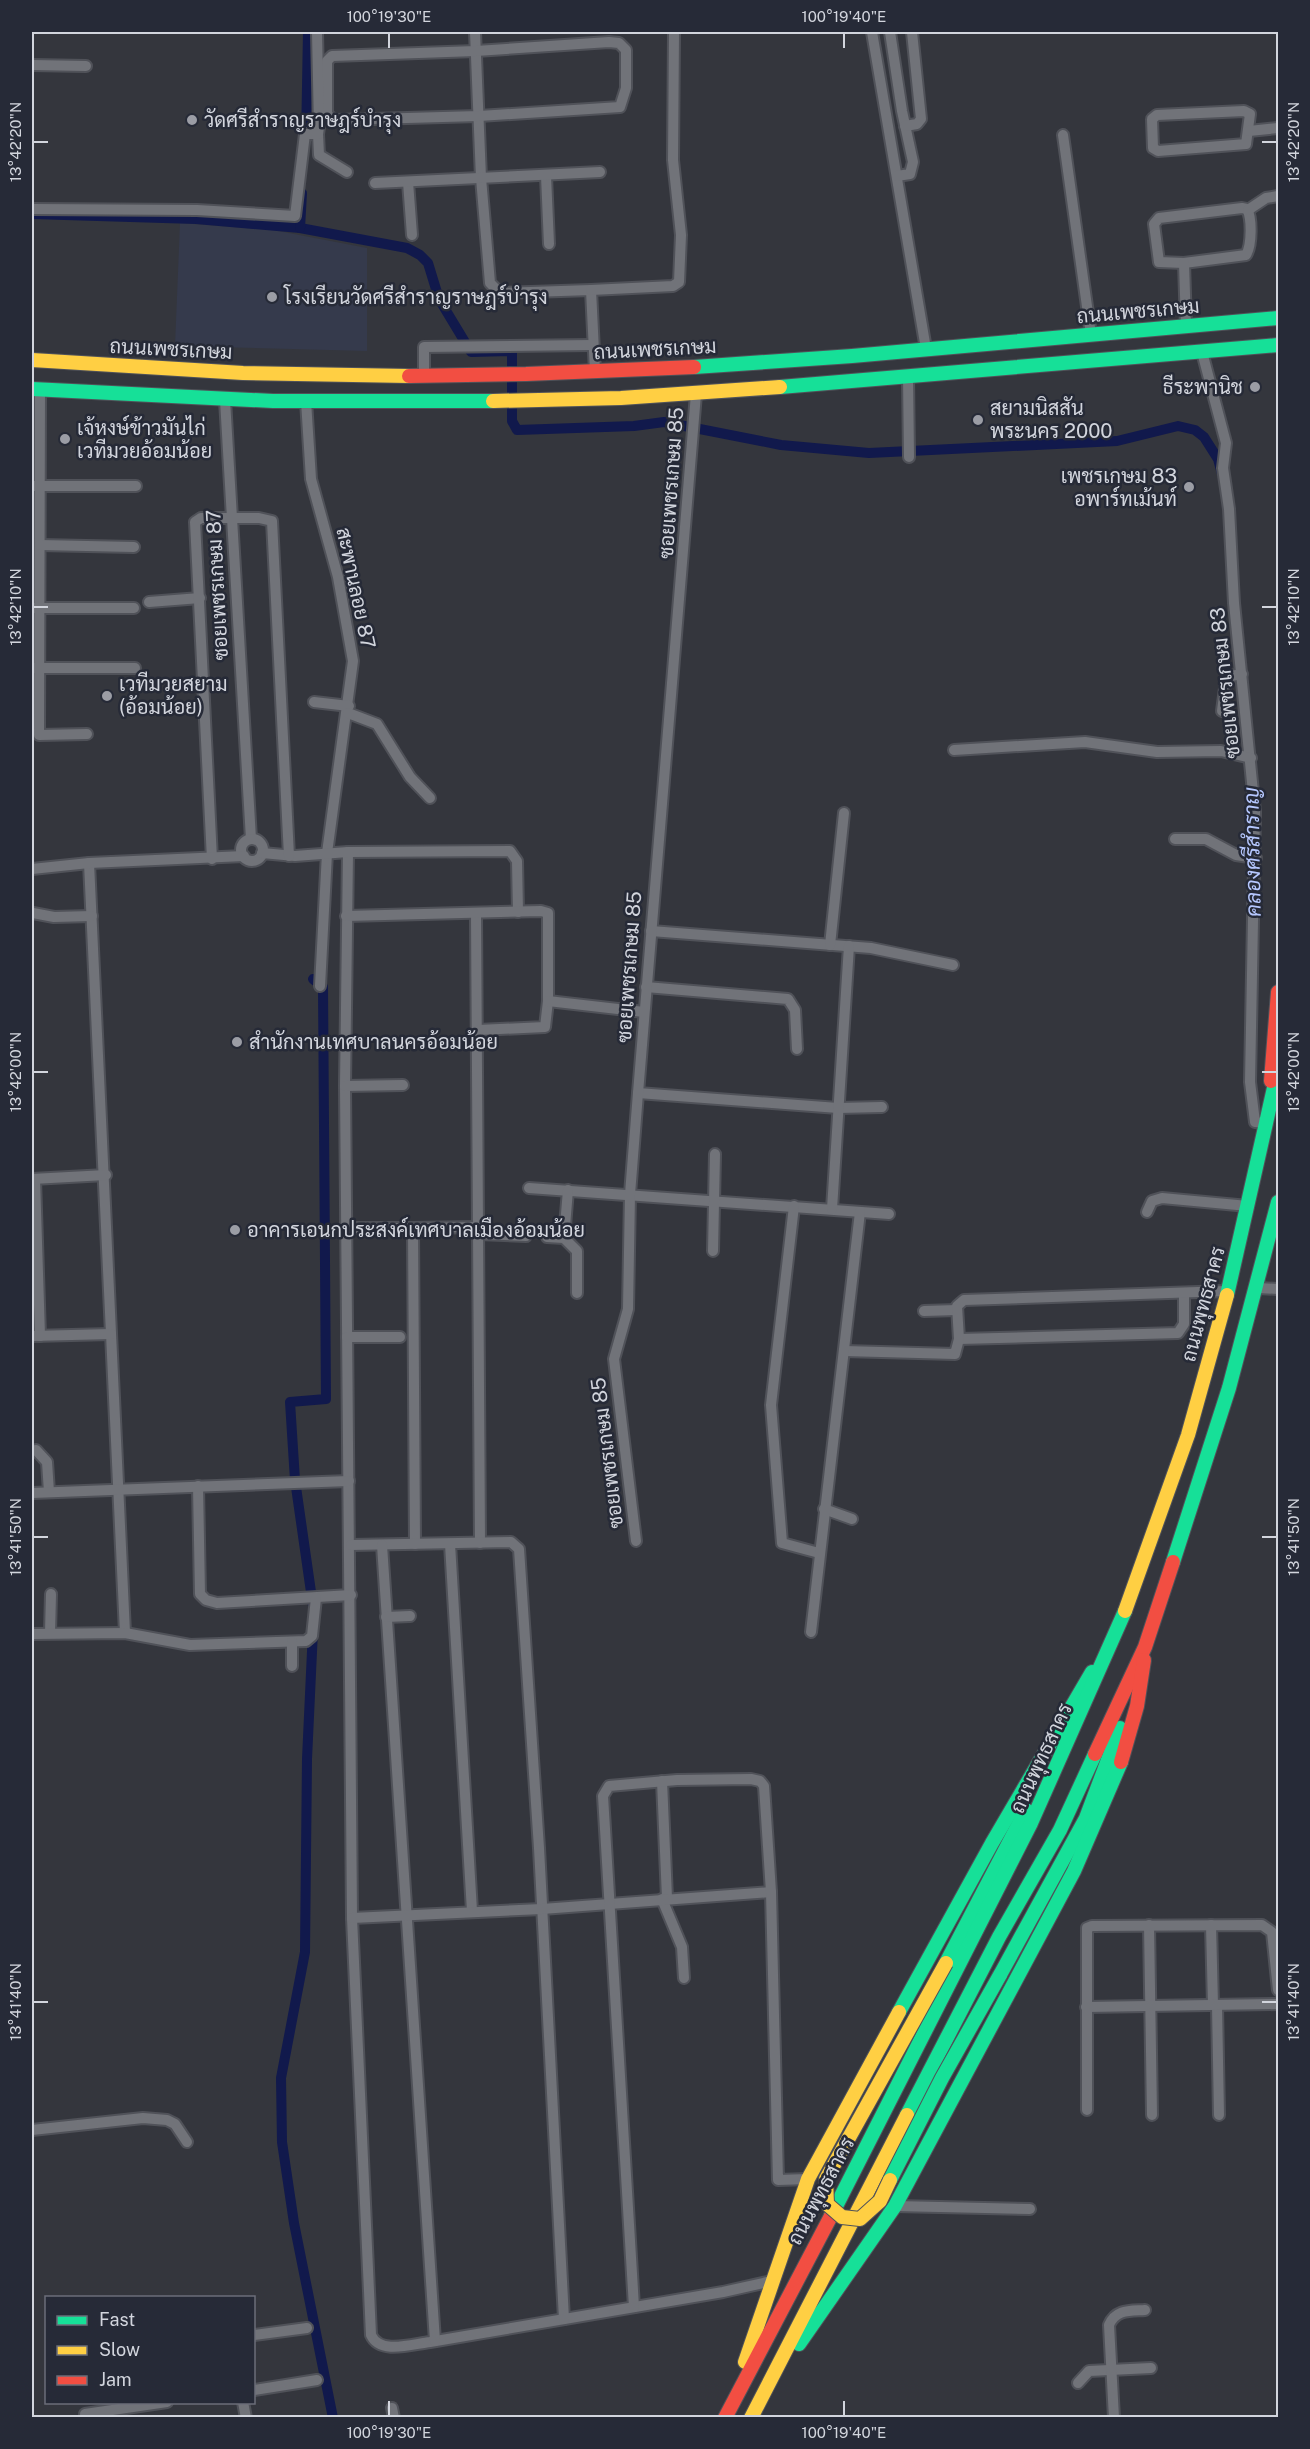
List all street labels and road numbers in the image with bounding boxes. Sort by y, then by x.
street label: ถนนเพชรเกษม [1076,294,1200,328]
street label: ถนนเพชรเกษม [109,334,233,364]
street label: ถนนเพชรเกษม [593,334,717,364]
street label: ซอยเพชรเกษม 85 [654,406,688,560]
street label: ซอยเพชรเกษม 87 [201,509,233,661]
street label: สะพานลอย 87 [331,525,381,651]
street label: ซอยเพชรเกษม 83 [1205,606,1245,760]
street label: ซอยเพชรเกษม 85 [612,890,646,1044]
street label: ถนนพุทธสาคร [1176,1244,1232,1365]
street label: ซอยเพชรเกษม 85 [586,1376,628,1530]
street label: ถนนพุทธสาคร [1005,1699,1079,1818]
street label: ถนนพุทธสาคร [783,2133,861,2250]

